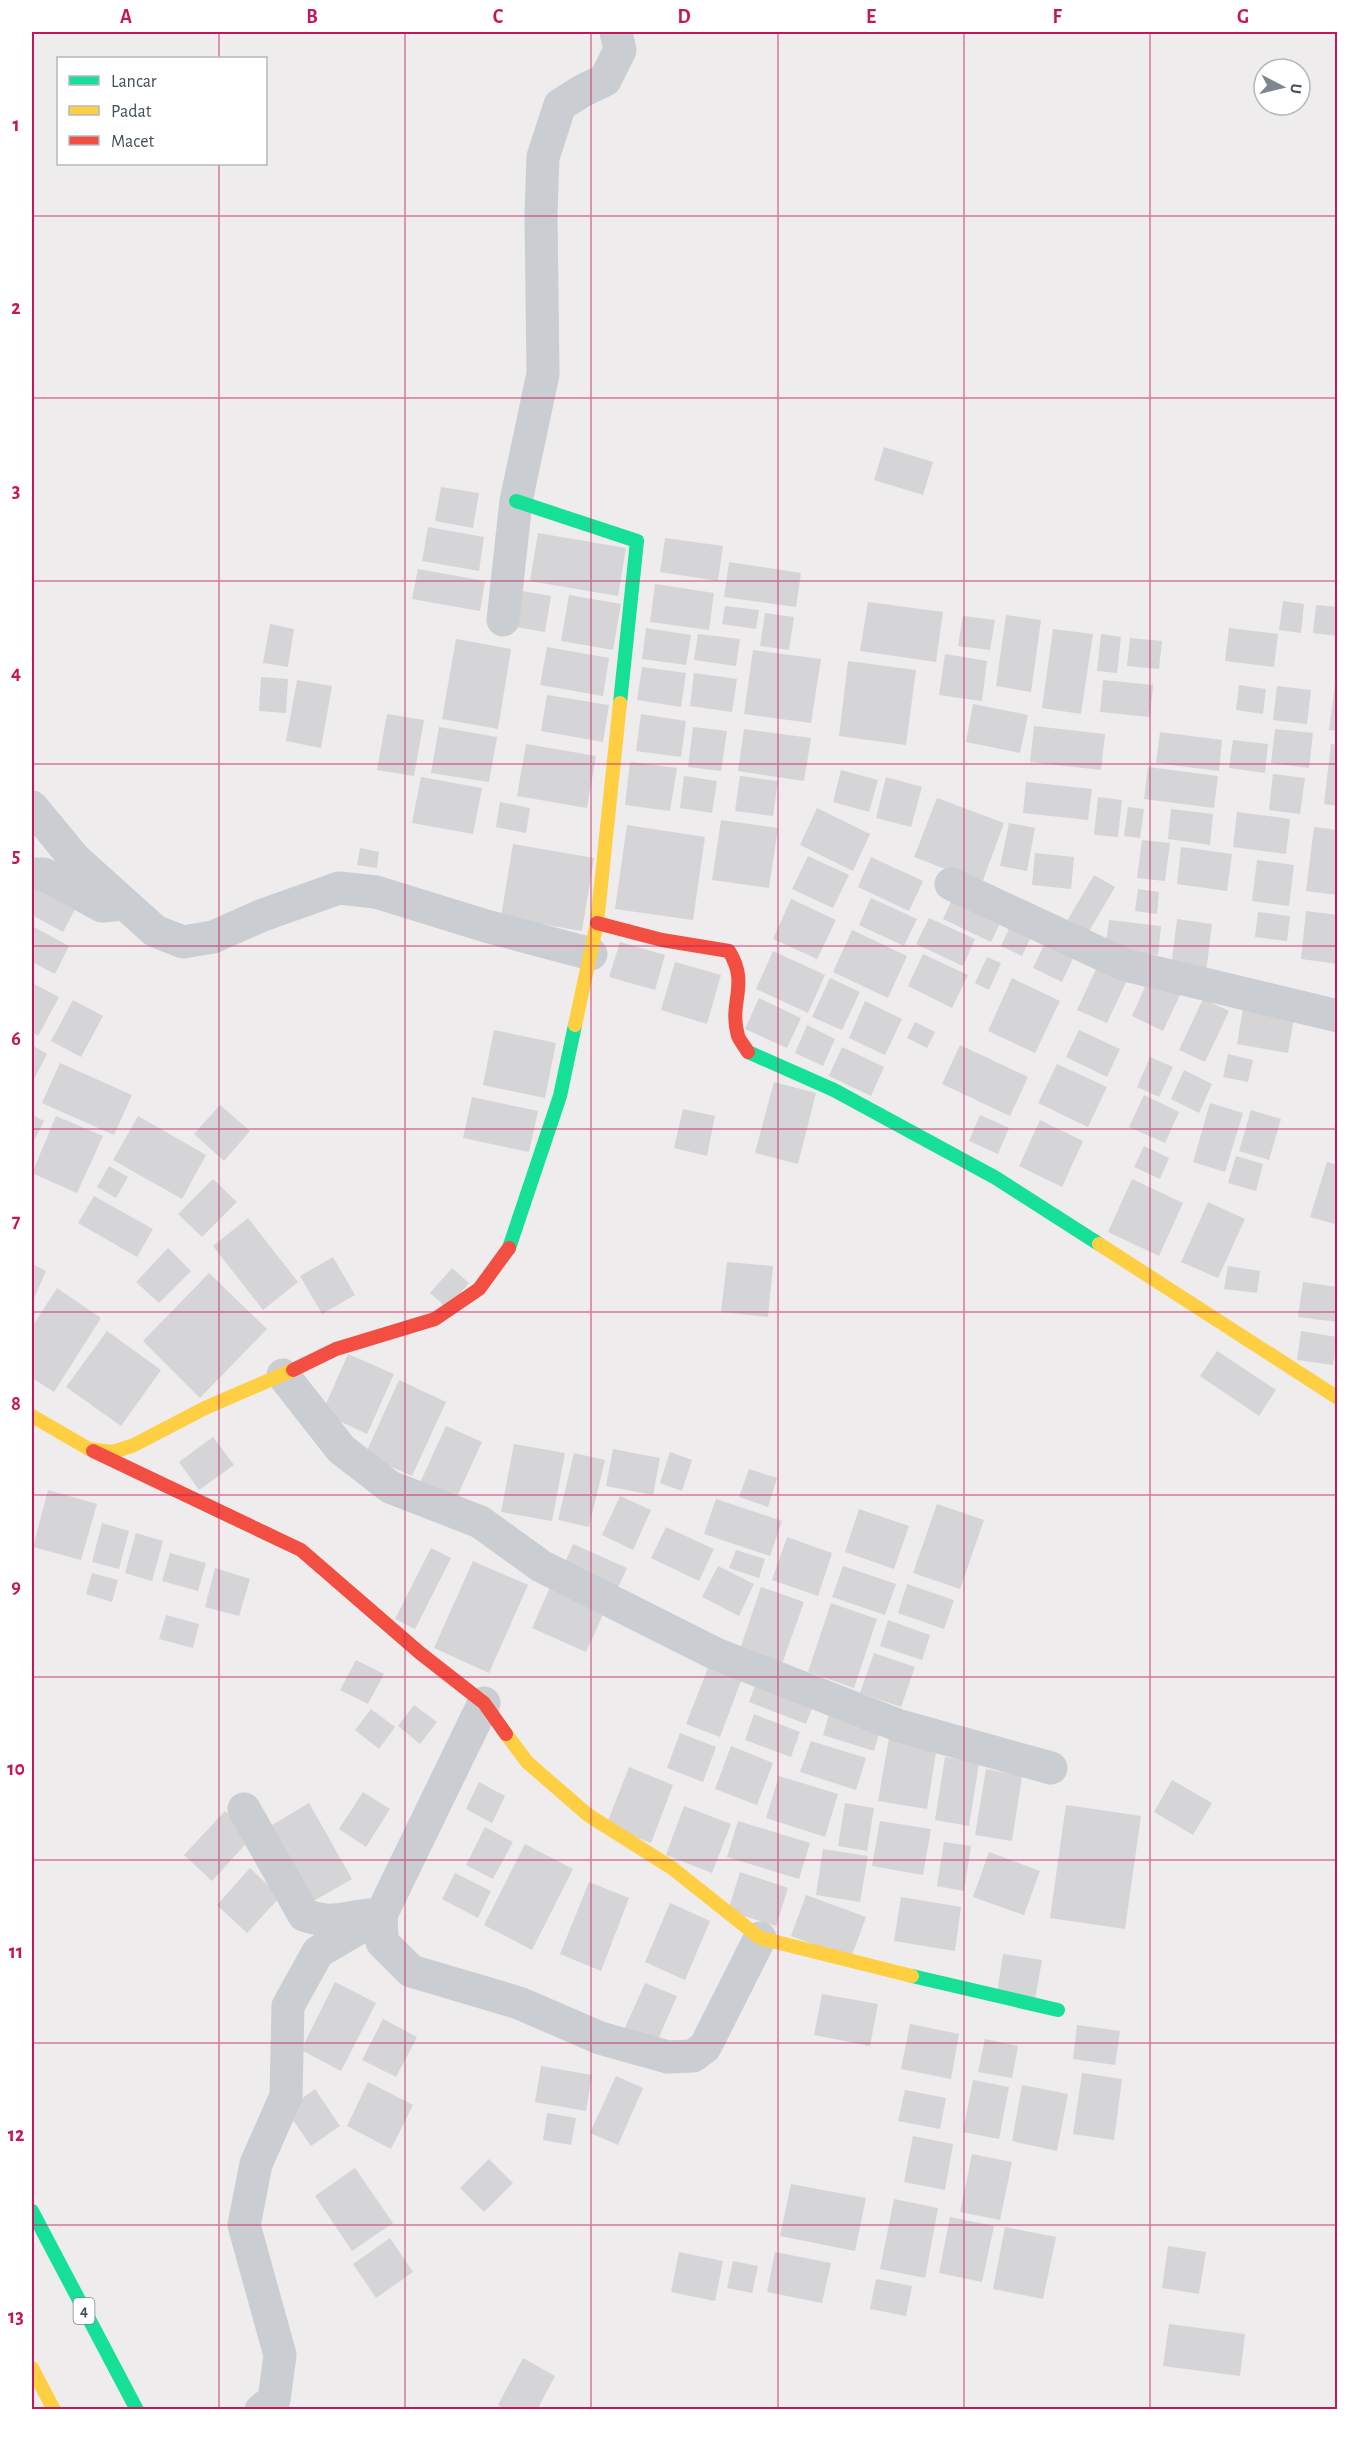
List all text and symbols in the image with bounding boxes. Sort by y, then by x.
text: A [120,7,132,27]
text: B [306,7,318,27]
text: C [493,7,504,27]
text: D [677,7,691,27]
text: E [866,7,876,27]
text: F [1052,7,1062,27]
text: G [1237,7,1249,27]
legend [57,57,267,165]
north arrow [1252,57,1312,117]
text: Lancar [111,73,157,91]
text: U [1287,83,1304,95]
text: Padat [111,103,152,121]
text: 1 [12,115,20,135]
text: Macet [111,133,155,151]
text: 2 [11,298,21,318]
text: 3 [12,481,20,501]
text: 4 [11,663,21,683]
text: 5 [12,846,20,866]
text: 6 [11,1029,21,1049]
text: 7 [12,1211,21,1231]
text: 8 [11,1394,21,1414]
text: 9 [11,1577,21,1597]
text: 10 [7,1759,25,1779]
text: 11 [9,1942,23,1962]
text: 12 [8,2125,24,2145]
road number: 4 [74,2298,94,2324]
text: 13 [8,2307,24,2327]

